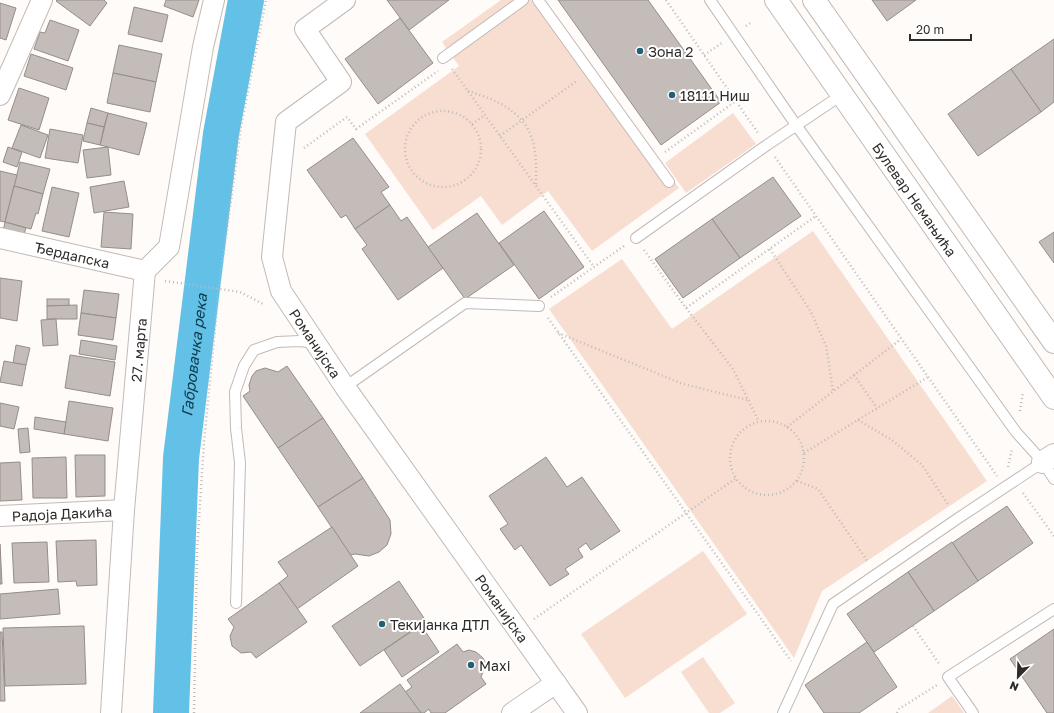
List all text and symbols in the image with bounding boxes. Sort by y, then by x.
scale bar [910,16,971,42]
text: 20 m [916,22,944,37]
place label: Зона 2 [648,43,693,60]
marker: Зона 2 [635,46,645,56]
place label: 18111 Ниш [680,87,750,104]
marker: 18111 Ниш [667,90,677,100]
street label: Булевар Немањића [870,139,961,259]
street label: Ђердапска [33,238,111,271]
water label: Габровачка река [177,292,210,417]
street label: Романијска [287,305,345,381]
street label: 27. марта [127,317,149,383]
street label: Радоја Дакића [11,502,113,524]
street label: Романијска [472,571,532,645]
place label: Текијанка ДТЛ [390,616,490,633]
marker: Текијанка ДТЛ [377,619,387,629]
place label: Maxi [479,657,510,674]
north arrow [998,657,1038,697]
marker: Maxi [466,660,476,670]
text: N [1008,679,1020,694]

